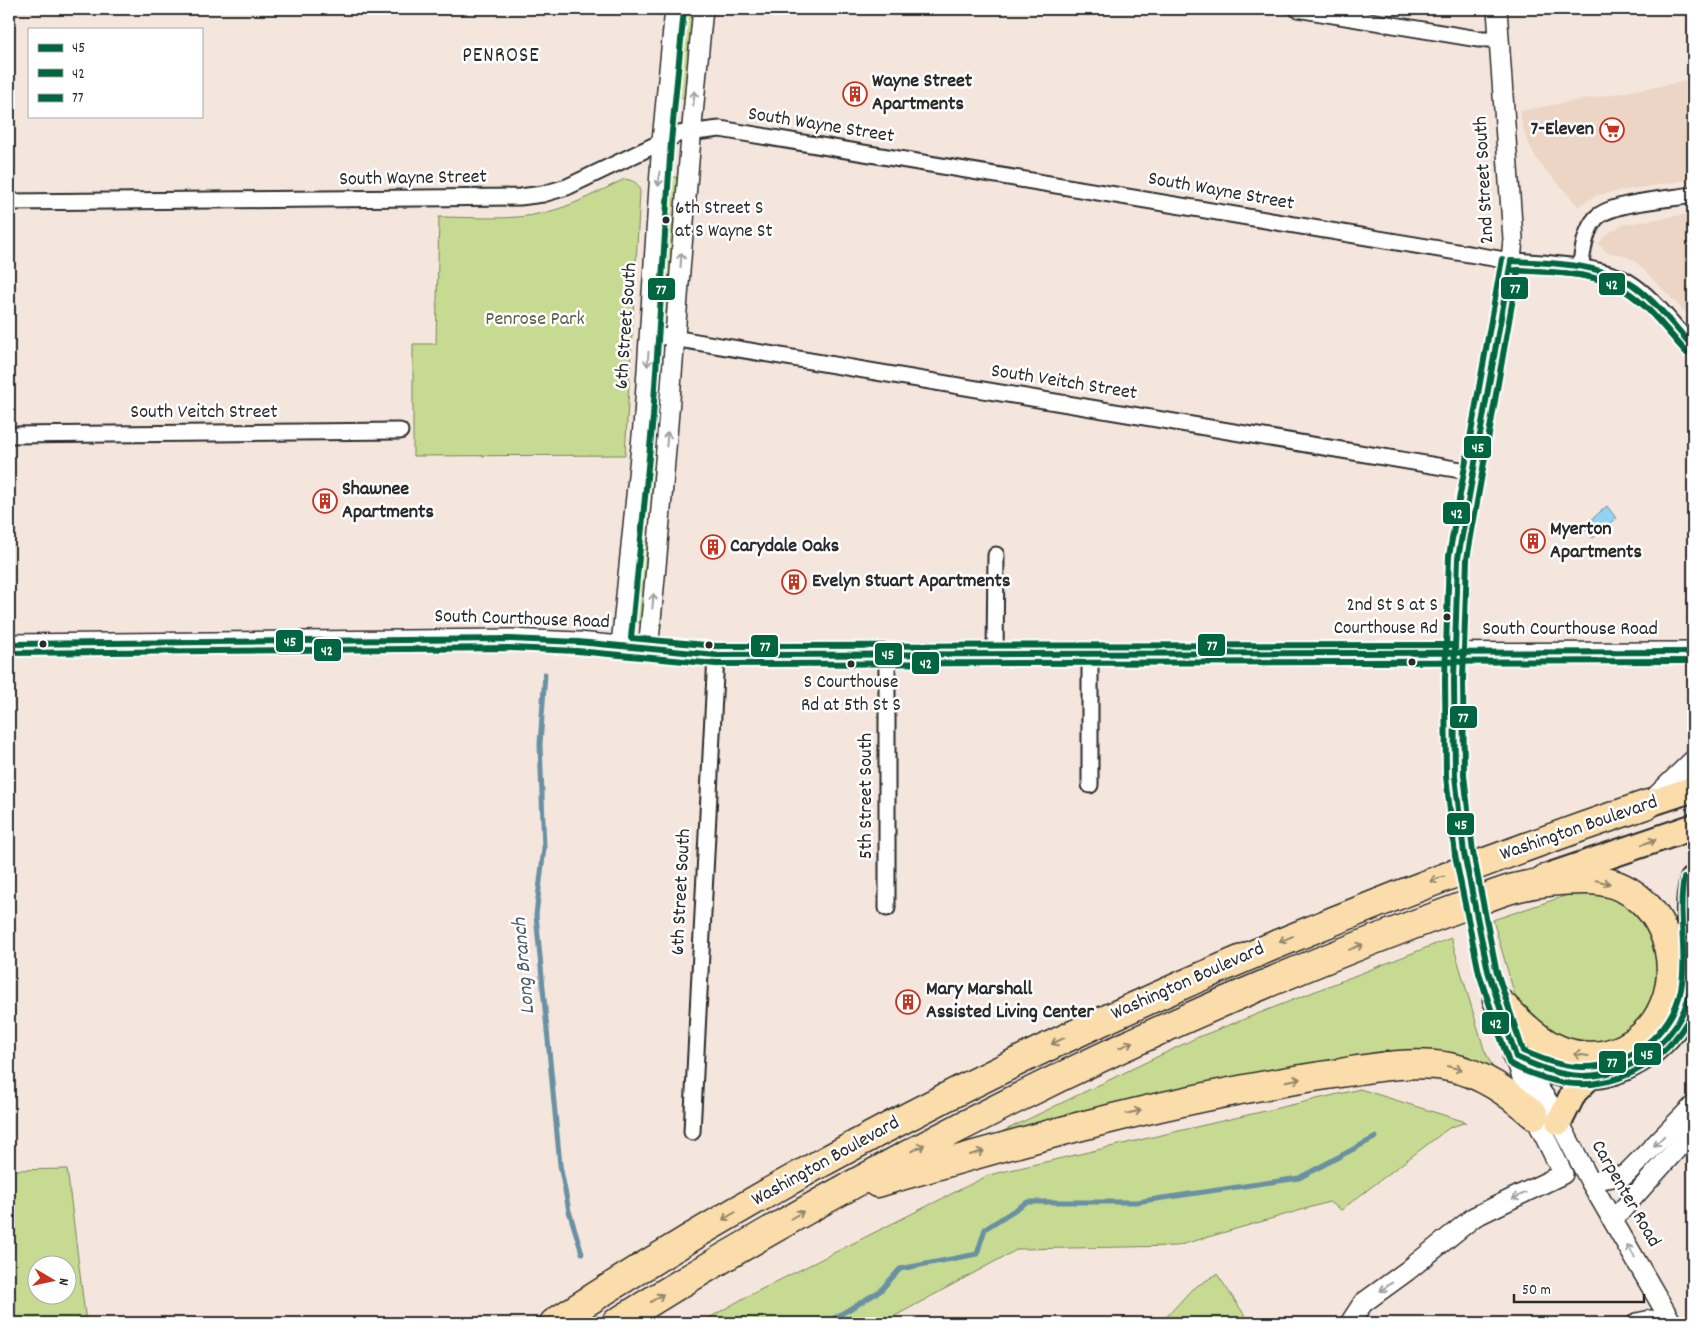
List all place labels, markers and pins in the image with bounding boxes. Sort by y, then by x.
place label: Wayne Street Apartments [872,68,973,119]
building icon: Wayne Street Apartments [842,81,868,107]
place label: 7-Eleven [1530,116,1594,144]
supermarket icon: 7-Eleven [1599,117,1625,143]
place label: 6th Street S at S Wayne St [675,196,772,246]
marker: 6th Street S at S Wayne St [661,215,671,225]
place label: Shawnee Apartments [342,476,434,527]
building icon: Shawnee Apartments [312,488,338,514]
place label: Myerton Apartments [1550,516,1642,567]
building icon: Myerton Apartments [1520,528,1546,554]
place label: Carydale Oaks [730,533,839,561]
building icon: Carydale Oaks [700,534,726,560]
place label: Evelyn Stuart Apartments [812,568,1010,596]
building icon: Evelyn Stuart Apartments [781,569,807,595]
place label: 2nd St S at S Courthouse Rd [1334,593,1438,643]
marker: 2nd St S at S Courthouse Rd [1442,612,1452,622]
unlabelled marker [38,639,48,649]
unlabelled marker [704,640,714,650]
unlabelled marker [1407,657,1417,667]
marker: S Courthouse Rd at 5th St S [846,659,856,669]
place label: S Courthouse Rd at 5th St S [801,670,901,720]
place label: Mary Marshall Assisted Living Center [926,976,1094,1027]
building icon: Mary Marshall Assisted Living Center [895,989,921,1015]

